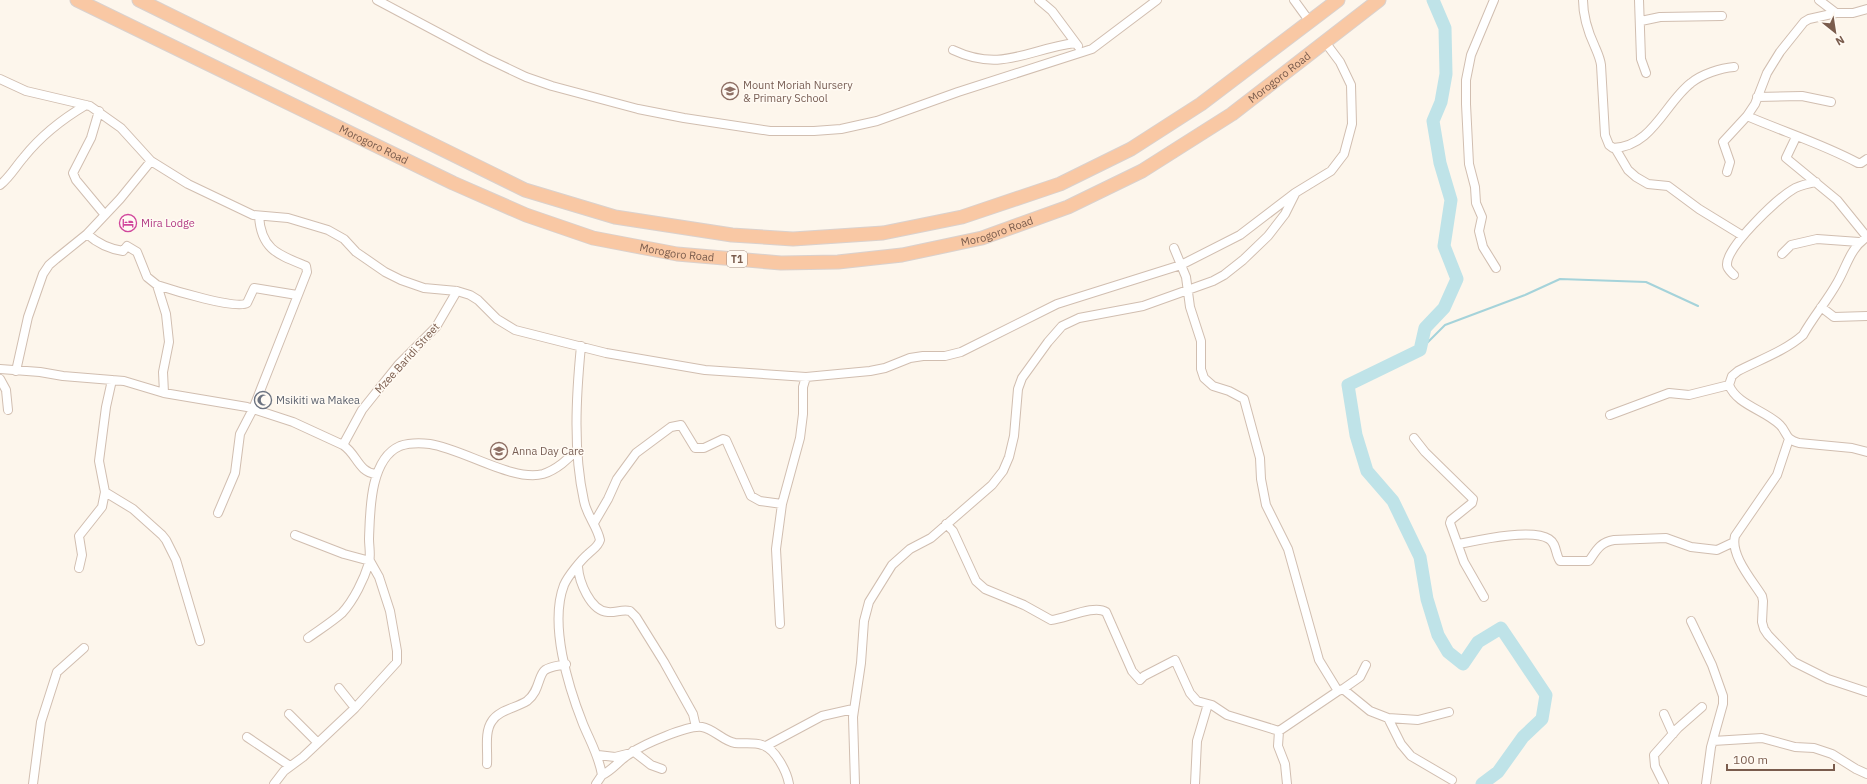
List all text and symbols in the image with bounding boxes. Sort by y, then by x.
north arrow [1815,12,1855,52]
text: N [1833,33,1847,49]
street label: Morogoro Road [1245,49,1313,106]
place label: Mount Moriah Nursery & Primary School [743,78,853,105]
school or university icon: Mount Moriah Nursery & Primary School [720,81,740,101]
street label: Morogoro Road [337,122,411,167]
hotel icon: Mira Lodge [118,213,138,233]
street label: Morogoro Road [960,213,1035,249]
place label: Mira Lodge [141,216,195,230]
street label: Morogoro Road [639,240,715,264]
road number: T1 [727,251,747,267]
street label: Mzee Baridi Street [372,320,443,396]
mosque icon: Msikiti wa Makea [253,390,273,410]
place label: Msikiti wa Makea [276,393,360,407]
school or university icon: Anna Day Care [489,441,509,461]
place label: Anna Day Care [512,444,584,458]
scale bar [1727,746,1834,772]
text: 100 m [1733,752,1768,767]

